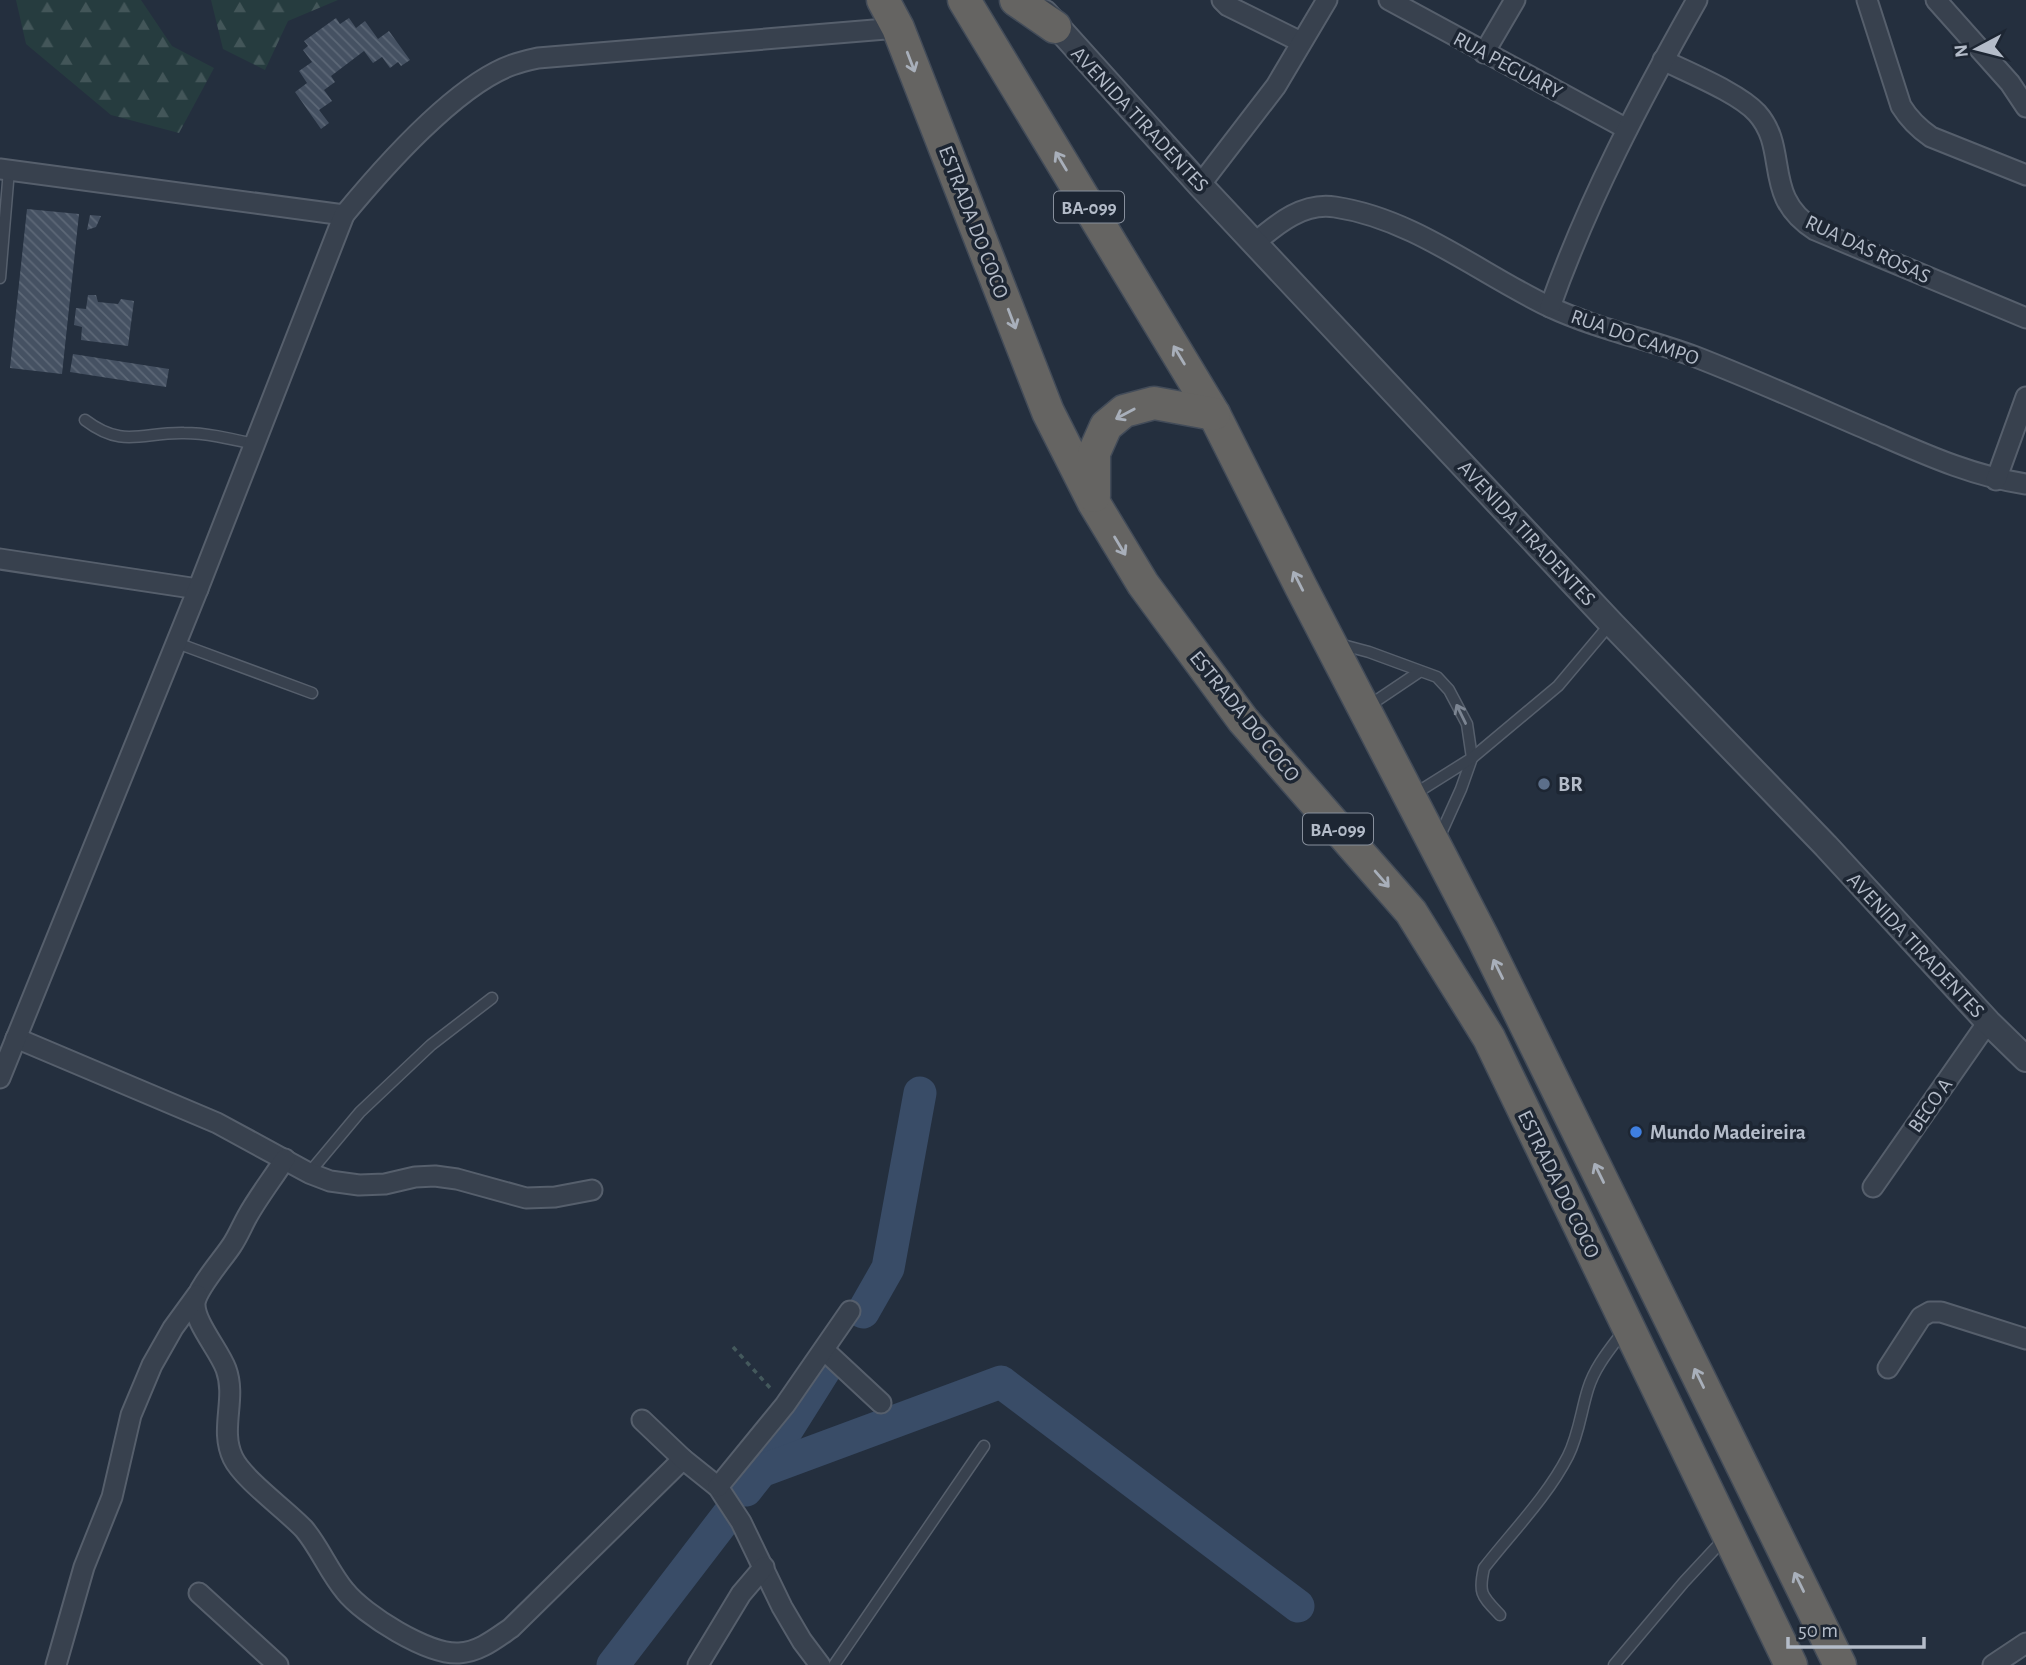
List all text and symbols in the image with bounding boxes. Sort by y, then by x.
north arrow [1942,14,2012,84]
street label: RUA PEGUARY [1450,28,1566,103]
street label: AVENIDA TIRADENTES [1067,43,1212,196]
text: N [1951,43,1972,59]
one-way arrow [906,50,919,72]
street label: ESTRADA DO COCO [935,143,1012,301]
one-way arrow [1054,151,1068,171]
road number: BA-099 [1054,192,1124,223]
street label: RUA DAS ROSAS [1802,211,1934,288]
street label: RUA DO CAMPO [1568,306,1702,369]
one-way arrow [1006,308,1019,330]
one-way arrow [1172,346,1186,366]
one-way arrow [1115,407,1135,421]
street label: AVENIDA TIRADENTES [1454,457,1599,610]
one-way arrow [1114,536,1128,556]
one-way arrow [1290,571,1304,592]
street label: ESTRADA DO COCO [1186,647,1304,786]
one-way arrow [1454,704,1468,725]
place label: BR [1558,774,1583,795]
marker: BR [1536,776,1552,792]
road number: BA-099 [1303,814,1373,844]
one-way arrow [1374,869,1390,887]
street label: AVENIDA TIRADENTES [1843,869,1988,1022]
one-way arrow [1491,959,1505,980]
street label: BECO A [1904,1074,1956,1136]
street label: ESTRADA DO COCO [1514,1107,1603,1261]
place label: Mundo Madeireira [1650,1122,1806,1143]
marker: Mundo Madeireira [1628,1124,1644,1140]
one-way arrow [1591,1163,1605,1184]
one-way arrow [1692,1368,1705,1389]
one-way arrow [1792,1572,1806,1593]
scale bar [1788,1606,1924,1650]
text: 50 m [1798,1620,1838,1641]

